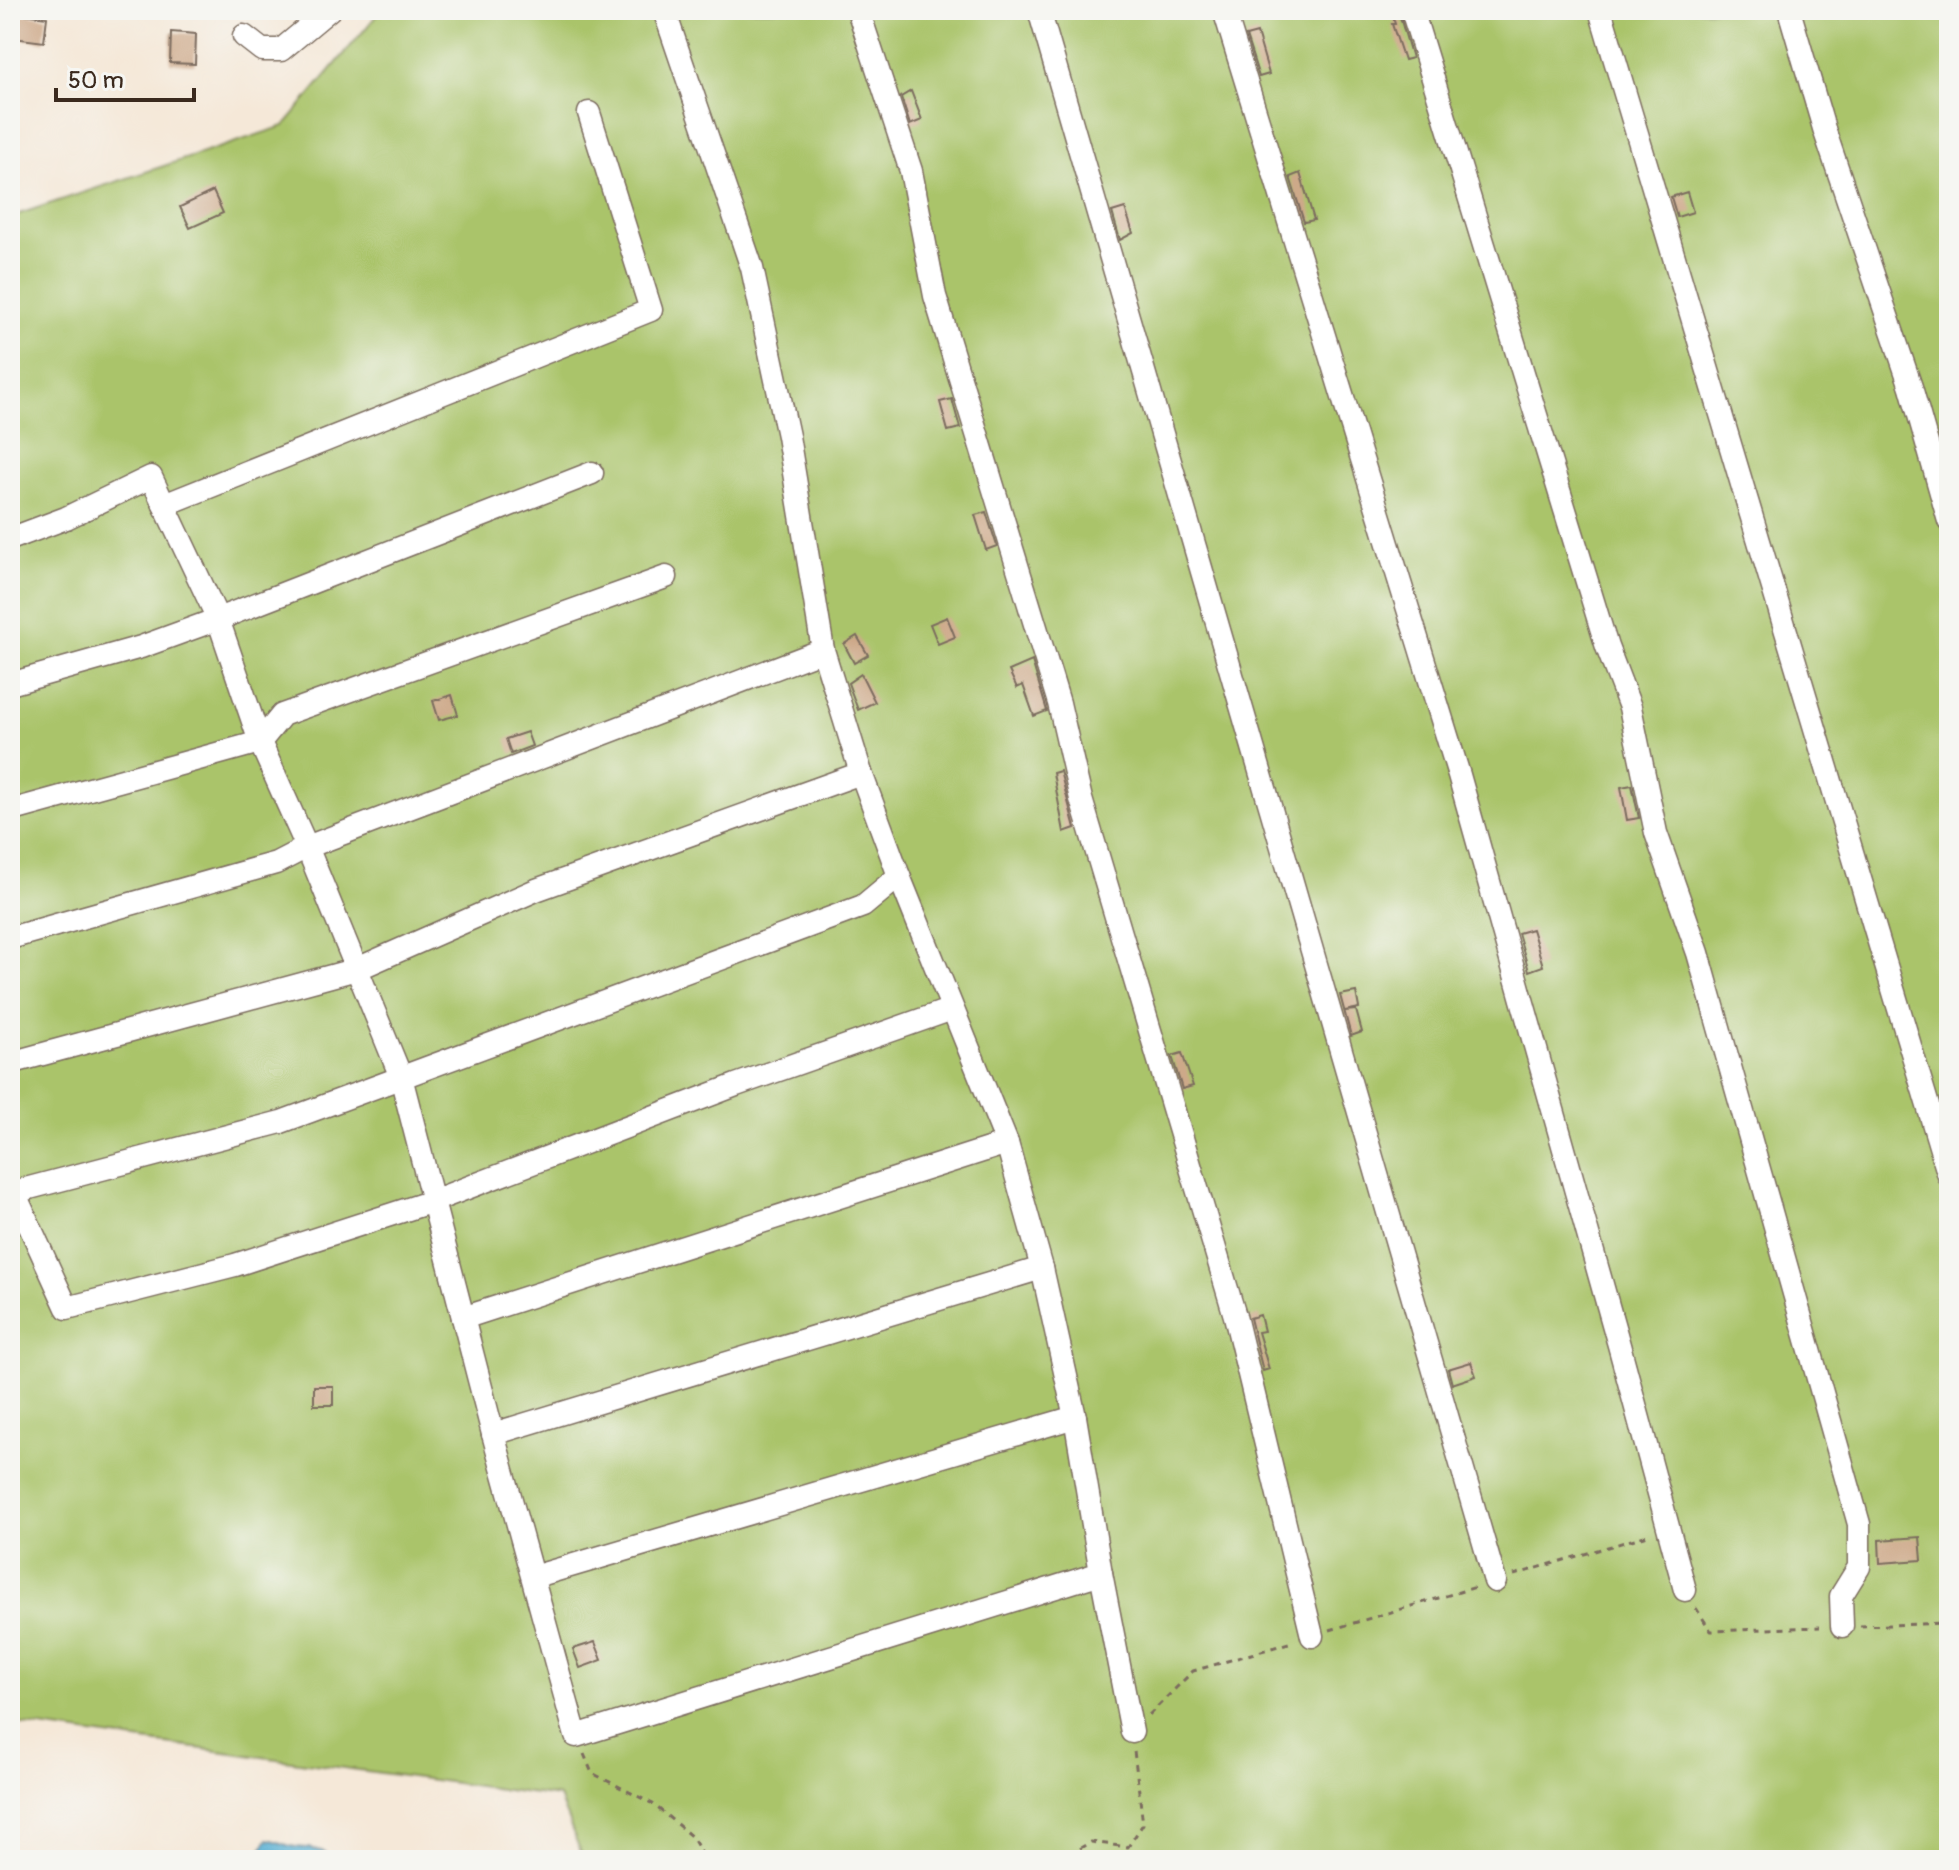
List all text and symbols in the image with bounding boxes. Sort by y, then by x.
scale bar [56,52,194,102]
text: 50 m [68,66,124,95]

